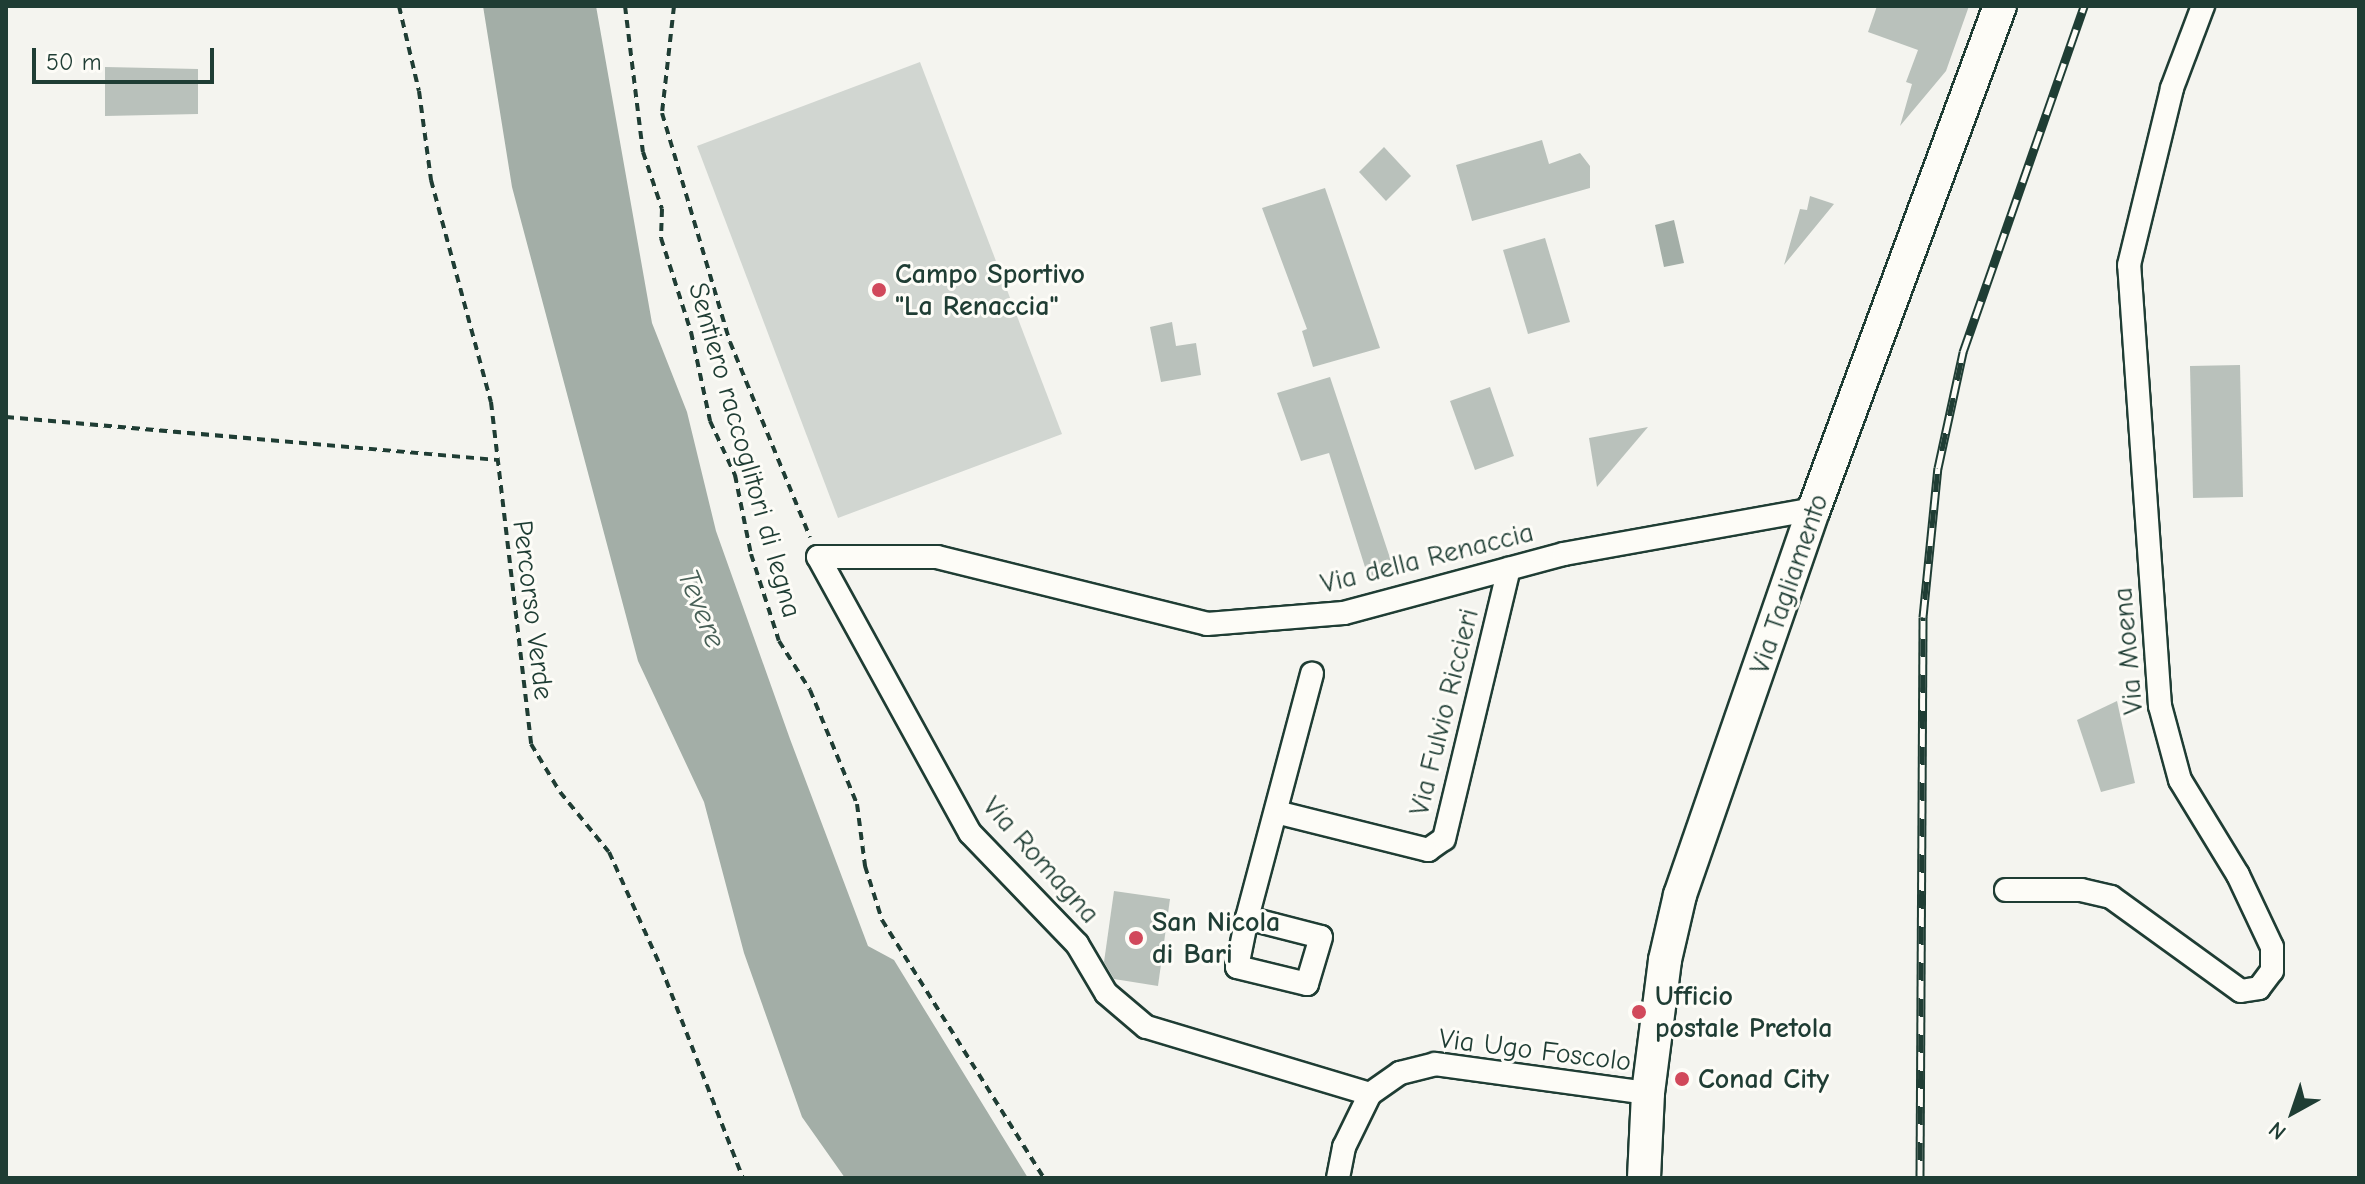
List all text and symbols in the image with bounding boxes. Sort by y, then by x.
scale bar [36,32,218,82]
text: 50 m [46,48,102,76]
place label: Campo Sportivo "La Renaccia" [895,257,1085,323]
street label: Sentiero raccoglitori di legna [681,279,809,621]
marker: Campo Sportivo "La Renaccia" [870,281,888,299]
street label: Via Tagliamento [1742,490,1836,678]
street label: Via della Renaccia [1317,515,1537,601]
street label: Percorso Verde [505,518,561,702]
water label: Tevere [669,564,733,654]
street label: Via Moena [2106,586,2150,716]
street label: Via Fulvio Riccieri [1402,605,1486,819]
street label: Via Romagna [975,790,1107,930]
place label: San Nicola di Bari [1152,905,1280,971]
marker: San Nicola di Bari [1127,929,1145,947]
place label: Ufficio postale Pretola [1655,979,1833,1045]
marker: Ufficio postale Pretola [1630,1003,1648,1021]
street label: Via Ugo Foscolo [1437,1022,1633,1078]
place label: Conad City [1698,1062,1829,1096]
marker: Conad City [1673,1070,1691,1088]
north arrow [2253,1072,2333,1152]
text: N [2264,1116,2291,1145]

